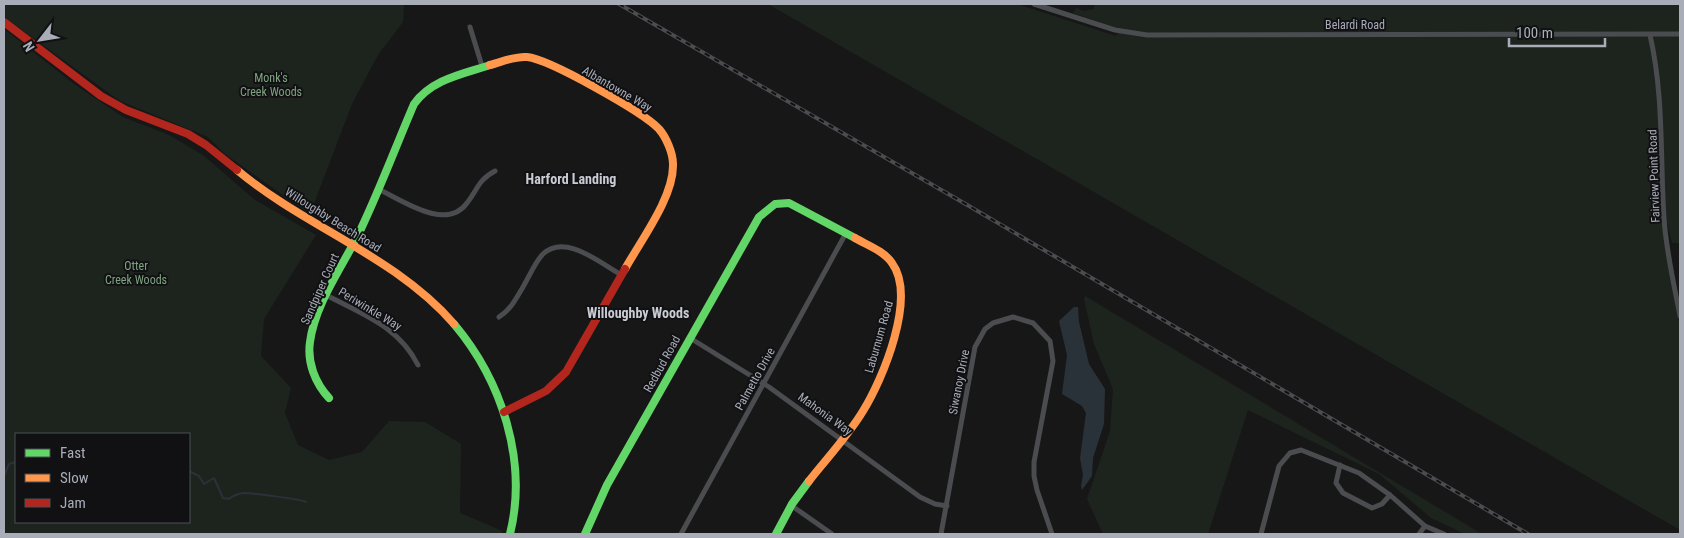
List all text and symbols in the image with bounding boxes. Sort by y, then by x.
north arrow [15,15,65,65]
scale bar [1509,15,1605,47]
street label: Belardi Road [1325,18,1385,32]
text: 100 m [1516,24,1553,42]
text: N [20,39,38,54]
street label: Albantowne Way [580,63,654,115]
park label: Monk's Creek Woods [240,71,302,99]
street label: Fairview Point Road [1645,129,1663,223]
district label: Harford Landing [526,171,616,187]
street label: Willoughby Beach Road [282,185,384,255]
street label: Sandpiper Court [298,251,342,327]
park label: Otter Creek Woods [105,259,167,287]
street label: Periwinkle Way [336,285,404,333]
street label: Laburnum Road [862,299,896,375]
district label: Willoughby Woods [587,305,689,321]
street label: Redbud Road [641,333,683,395]
street label: Palmetto Drive [732,345,778,413]
street label: Siwanoy Drive [946,348,972,416]
street label: Mahonia Way [795,390,855,438]
legend [15,433,190,523]
text: Fast [60,444,85,462]
text: Slow [60,469,89,487]
text: Jam [60,494,86,512]

